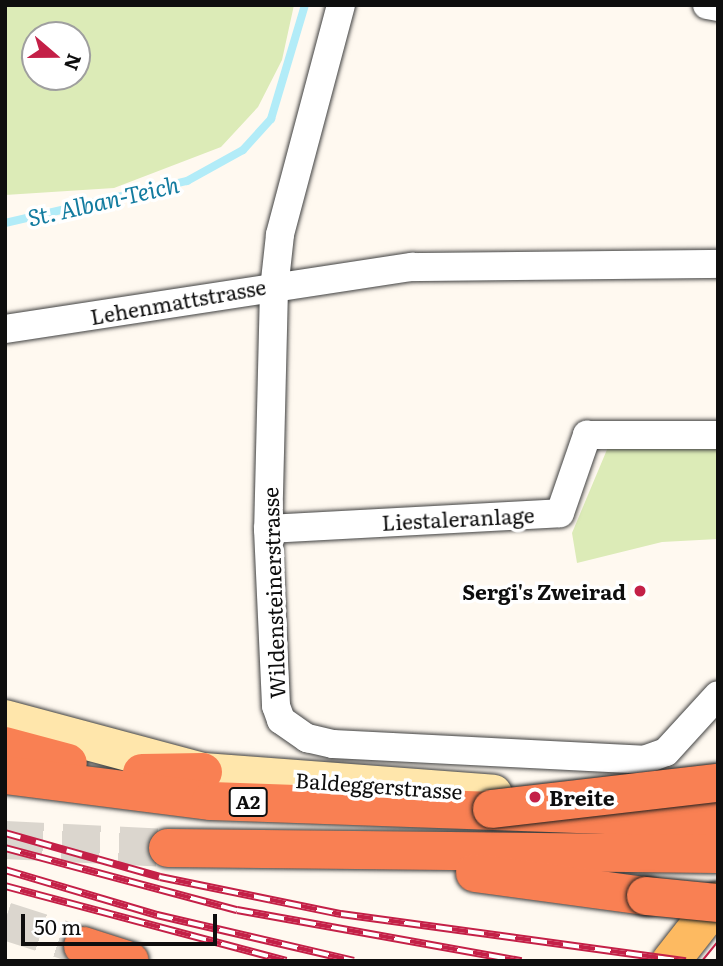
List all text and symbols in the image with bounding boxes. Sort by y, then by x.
north arrow [21,21,91,91]
text: N [58,50,90,75]
water label: St. Alban-Teich [25,169,181,231]
street label: Lehenmattstrasse [88,273,268,329]
street label: Wildensteinerstrasse [257,487,289,699]
street label: Liestaleranlage [381,501,535,535]
place label: Sergi's Zweirad [462,578,626,604]
marker: Sergi's Zweirad [632,583,648,599]
street label: Baldeggerstrasse [295,767,463,803]
place label: Breite [549,784,615,810]
road number: A2 [227,786,269,818]
marker: Breite [527,789,543,805]
scale bar [24,900,220,944]
text: 50 m [34,910,81,941]

